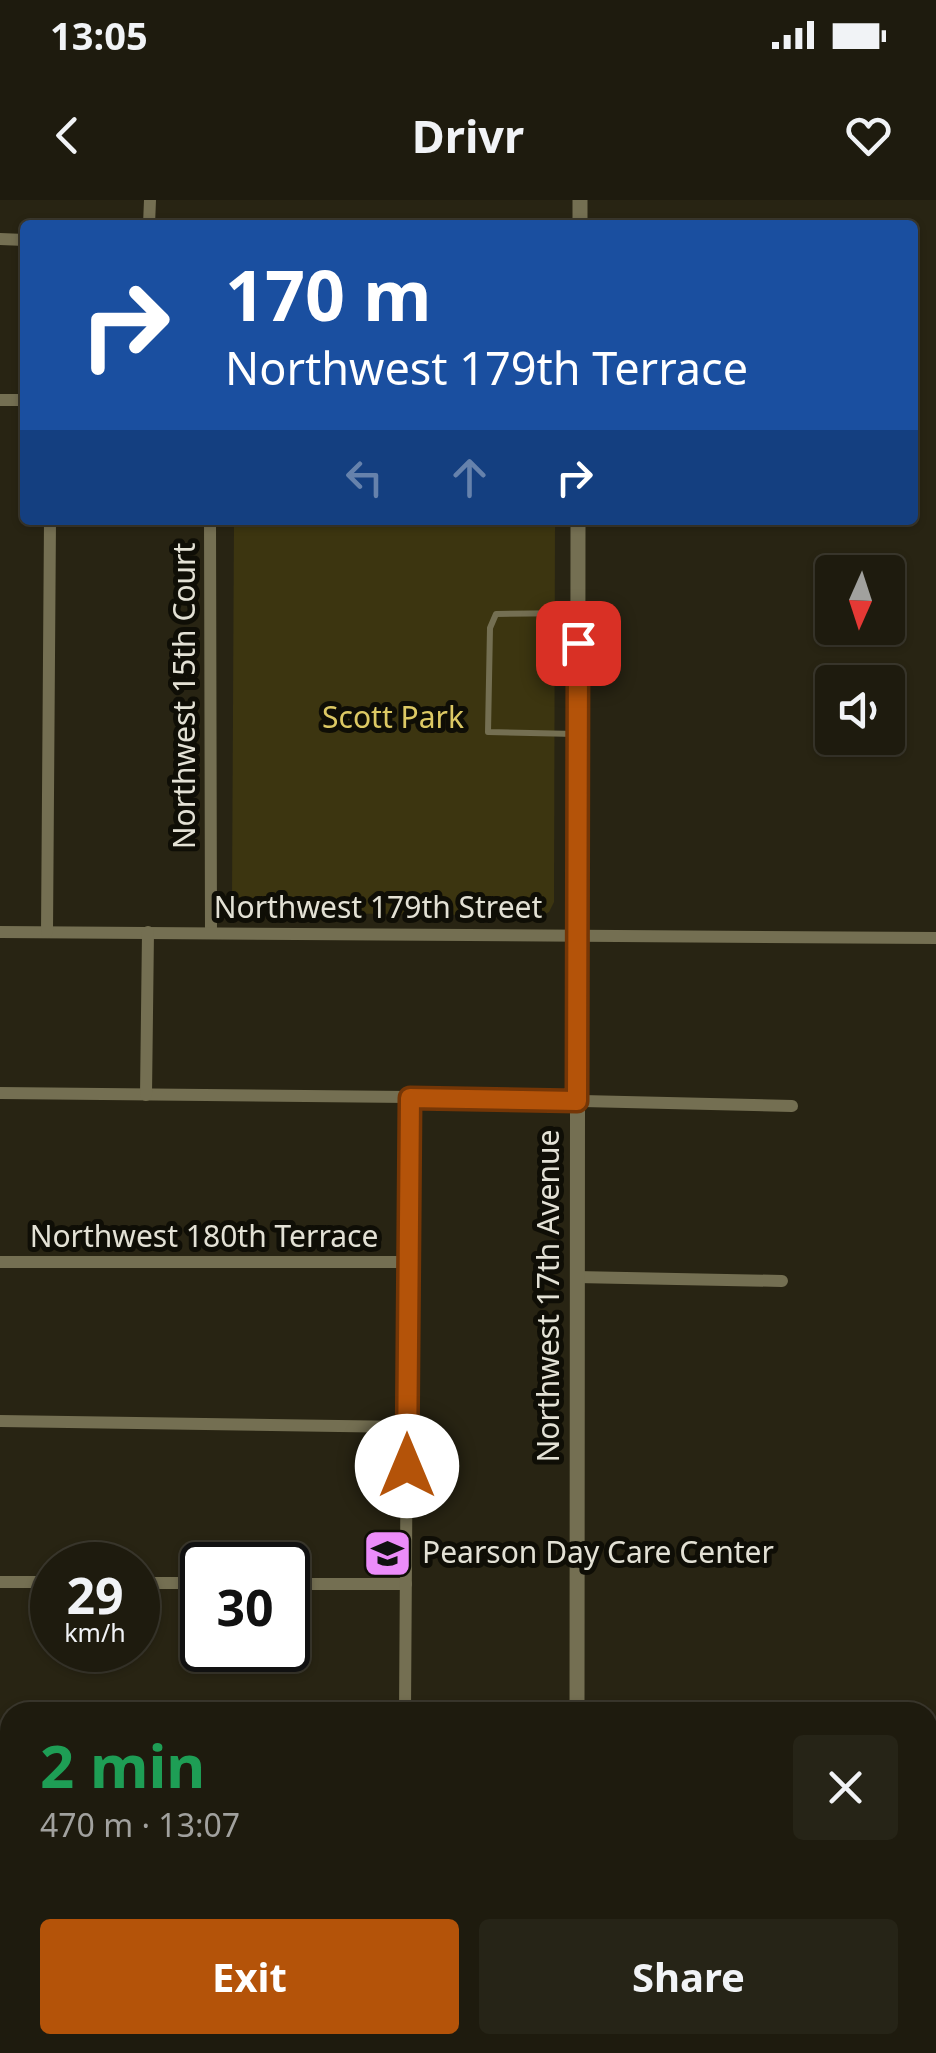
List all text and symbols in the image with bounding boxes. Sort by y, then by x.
text: 13:05 [50,9,148,61]
text: Drivr [412,105,524,166]
icon: back [40,108,95,163]
icon: heart [841,108,896,163]
text: 170 m [225,246,432,342]
icon: right [60,260,190,390]
text: Northwest 179th Terrace [225,337,748,398]
icon: left [337,450,392,505]
icon: ahead [442,450,497,505]
icon: right [547,450,602,505]
street label: Northwest 15th Court [163,543,204,849]
north arrow [815,555,905,645]
map controls [815,555,905,755]
pin [536,601,621,686]
icon: arrive [551,616,606,671]
button: sound [815,665,905,755]
park label: Scott Park [322,696,464,737]
street label: Northwest 179th Street [214,886,542,927]
street label: Northwest 17th Avenue [527,1129,568,1463]
street label: Northwest 180th Terrace [30,1215,378,1256]
position arrow [355,1414,459,1518]
school or university icon: Pearson Day Care Center [361,1527,413,1579]
place label: Pearson Day Care Center [422,1531,774,1572]
speed limit sign: 30 [180,1542,310,1672]
text: 29 [66,1561,124,1629]
text: km/h [64,1615,126,1649]
text: 2 min [40,1724,205,1806]
button: close [793,1735,898,1840]
text: 470 m · 13:07 [40,1803,240,1846]
button: Exit [40,1919,459,2034]
button: Share [479,1919,898,2034]

